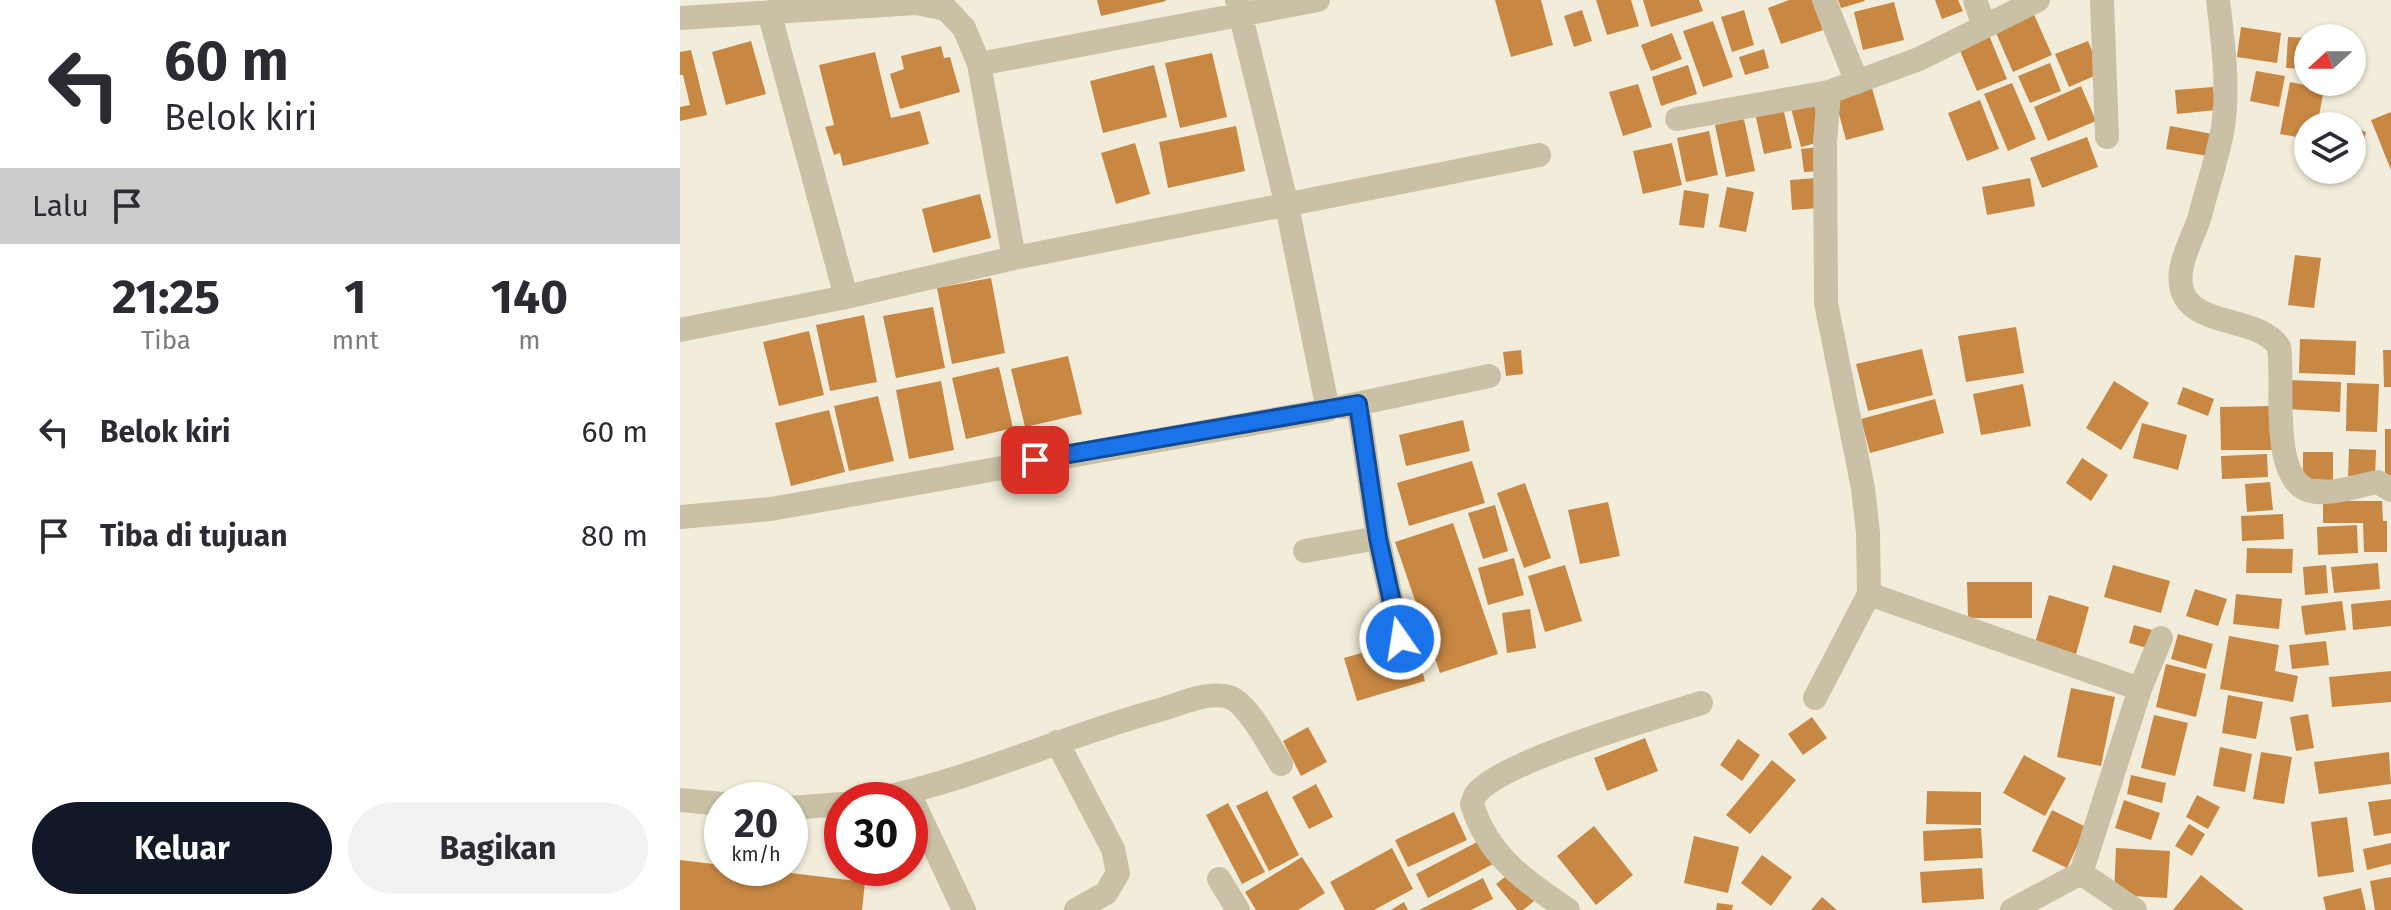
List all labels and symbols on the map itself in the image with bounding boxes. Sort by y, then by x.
north arrow [2294,24,2366,96]
pin [1001,426,1069,494]
position arrow [1358,597,1442,681]
speed limit sign: 30 [824,782,928,886]

